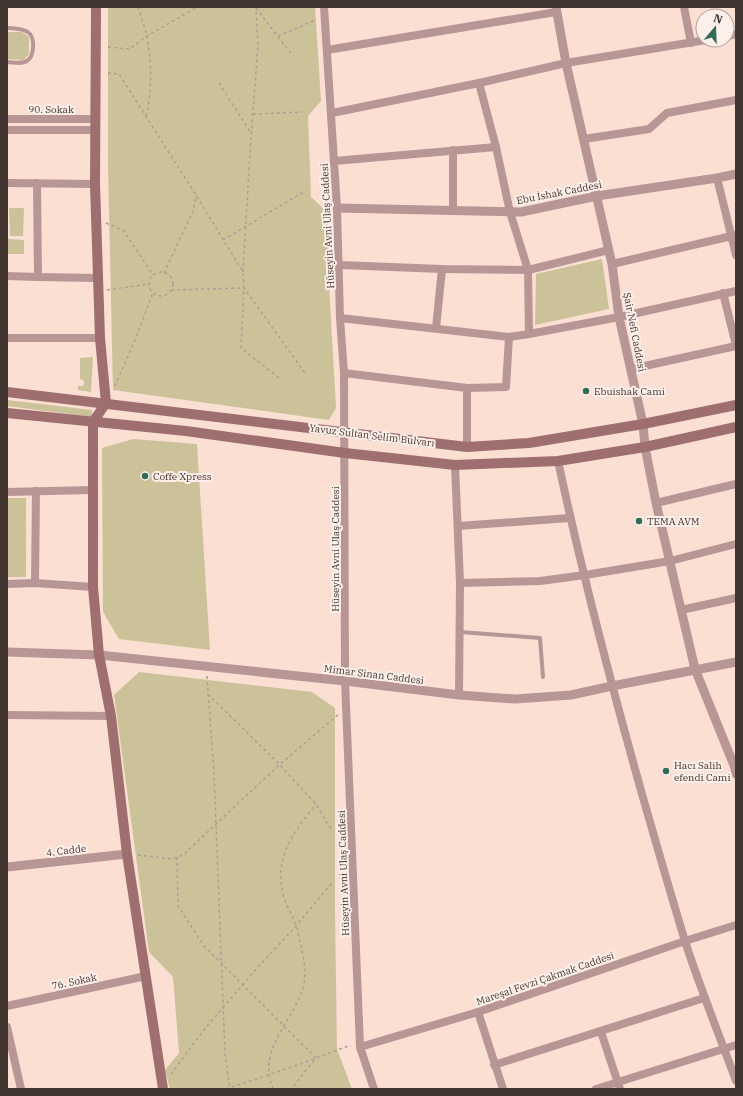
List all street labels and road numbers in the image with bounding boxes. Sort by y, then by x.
street label: 90. Sokak [28,103,74,116]
street label: Hüseyin Avni Ulaş Caddesi [318,163,337,289]
street label: Ebu İshak Caddesi [515,178,603,207]
street label: Şair Nefi Caddesi [620,291,649,373]
street label: Yavuz Sultan Selim Bulvarı [309,421,435,450]
street label: Hüseyin Avni Ulaş Caddesi [329,486,342,612]
street label: Mimar Sinan Caddesi [323,662,425,687]
street label: Hüseyin Avni Ulaş Caddesi [335,810,352,936]
street label: 4. Cadde [45,842,87,859]
street label: Mareşal Fevzi Çakmak Caddesi [475,949,616,1008]
street label: 76. Sokak [50,970,98,993]

